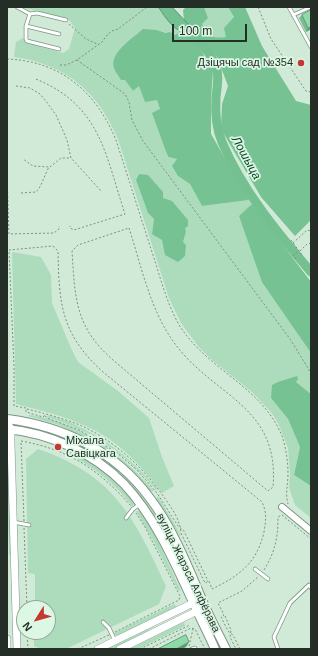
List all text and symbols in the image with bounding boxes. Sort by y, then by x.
scale bar [174,16,249,42]
text: 100 m [179,24,212,38]
place label: Дзіцячы сад №354 [198,56,293,70]
marker: Дзіцячы сад №354 [296,58,306,68]
water label: Лошыца [228,134,264,182]
place label: Міхаіла Савіцкага [66,434,116,460]
marker: Міхаіла Савіцкага [53,442,63,452]
street label: вуліца Жарэса Алфёрава [153,511,223,635]
north arrow [16,600,56,640]
text: N [20,620,34,633]

